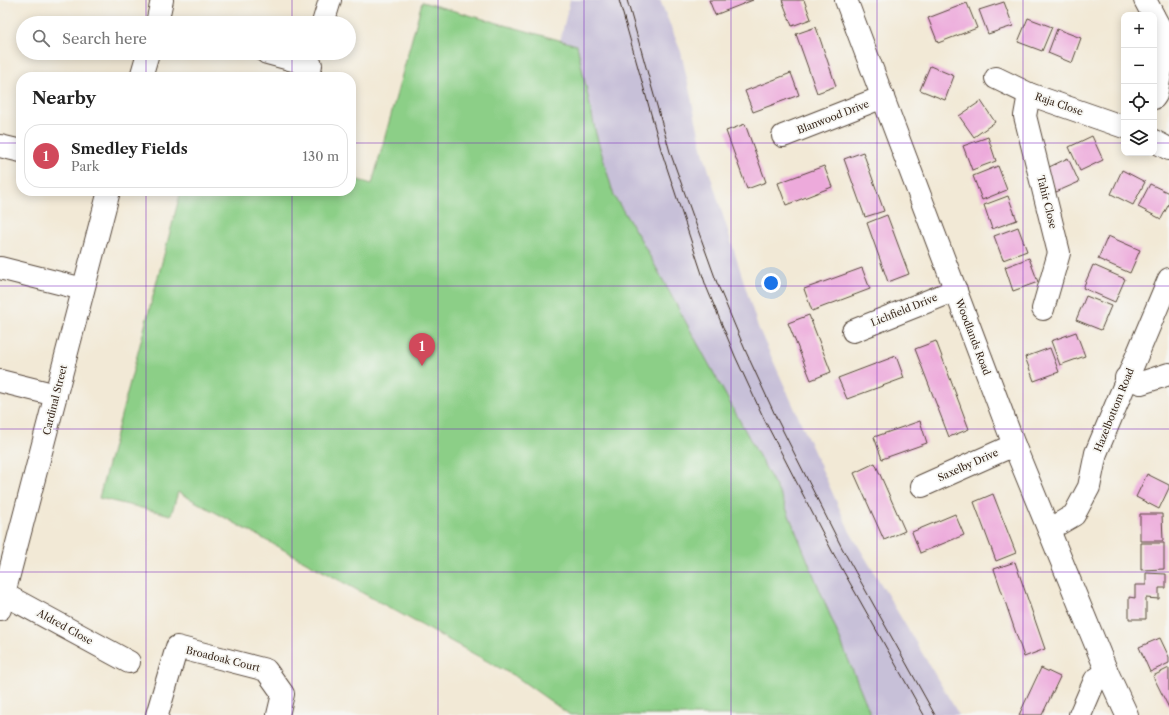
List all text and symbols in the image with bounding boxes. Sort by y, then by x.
map controls [1121,12,1157,156]
button: + [1121,12,1157,48]
search box [16,16,356,60]
icon: search [30,27,52,49]
text: Search here [62,29,147,48]
button: − [1121,48,1157,84]
button: locate [1121,84,1157,120]
text: Nearby [32,88,96,108]
street label: Raja Close [1033,90,1085,118]
street label: Blanwood Drive [795,97,871,137]
button: layers [1121,120,1157,156]
text: Smedley Fields [71,139,188,158]
text: 1 [43,148,49,164]
text: 130 m [303,148,339,164]
text: Park [71,158,99,174]
street label: Tahir Close [1034,174,1060,230]
your location [761,273,781,293]
street label: Lichfield Drive [869,291,940,329]
street label: Woodlands Road [952,296,994,377]
pin: 1 [409,333,435,366]
street label: Cardinal Street [40,363,70,436]
street label: Hazelbottom Road [1091,366,1137,454]
street label: Saxelby Drive [936,446,1001,484]
street label: Aldred Close [34,606,95,648]
street label: Broadoak Court [185,644,262,675]

